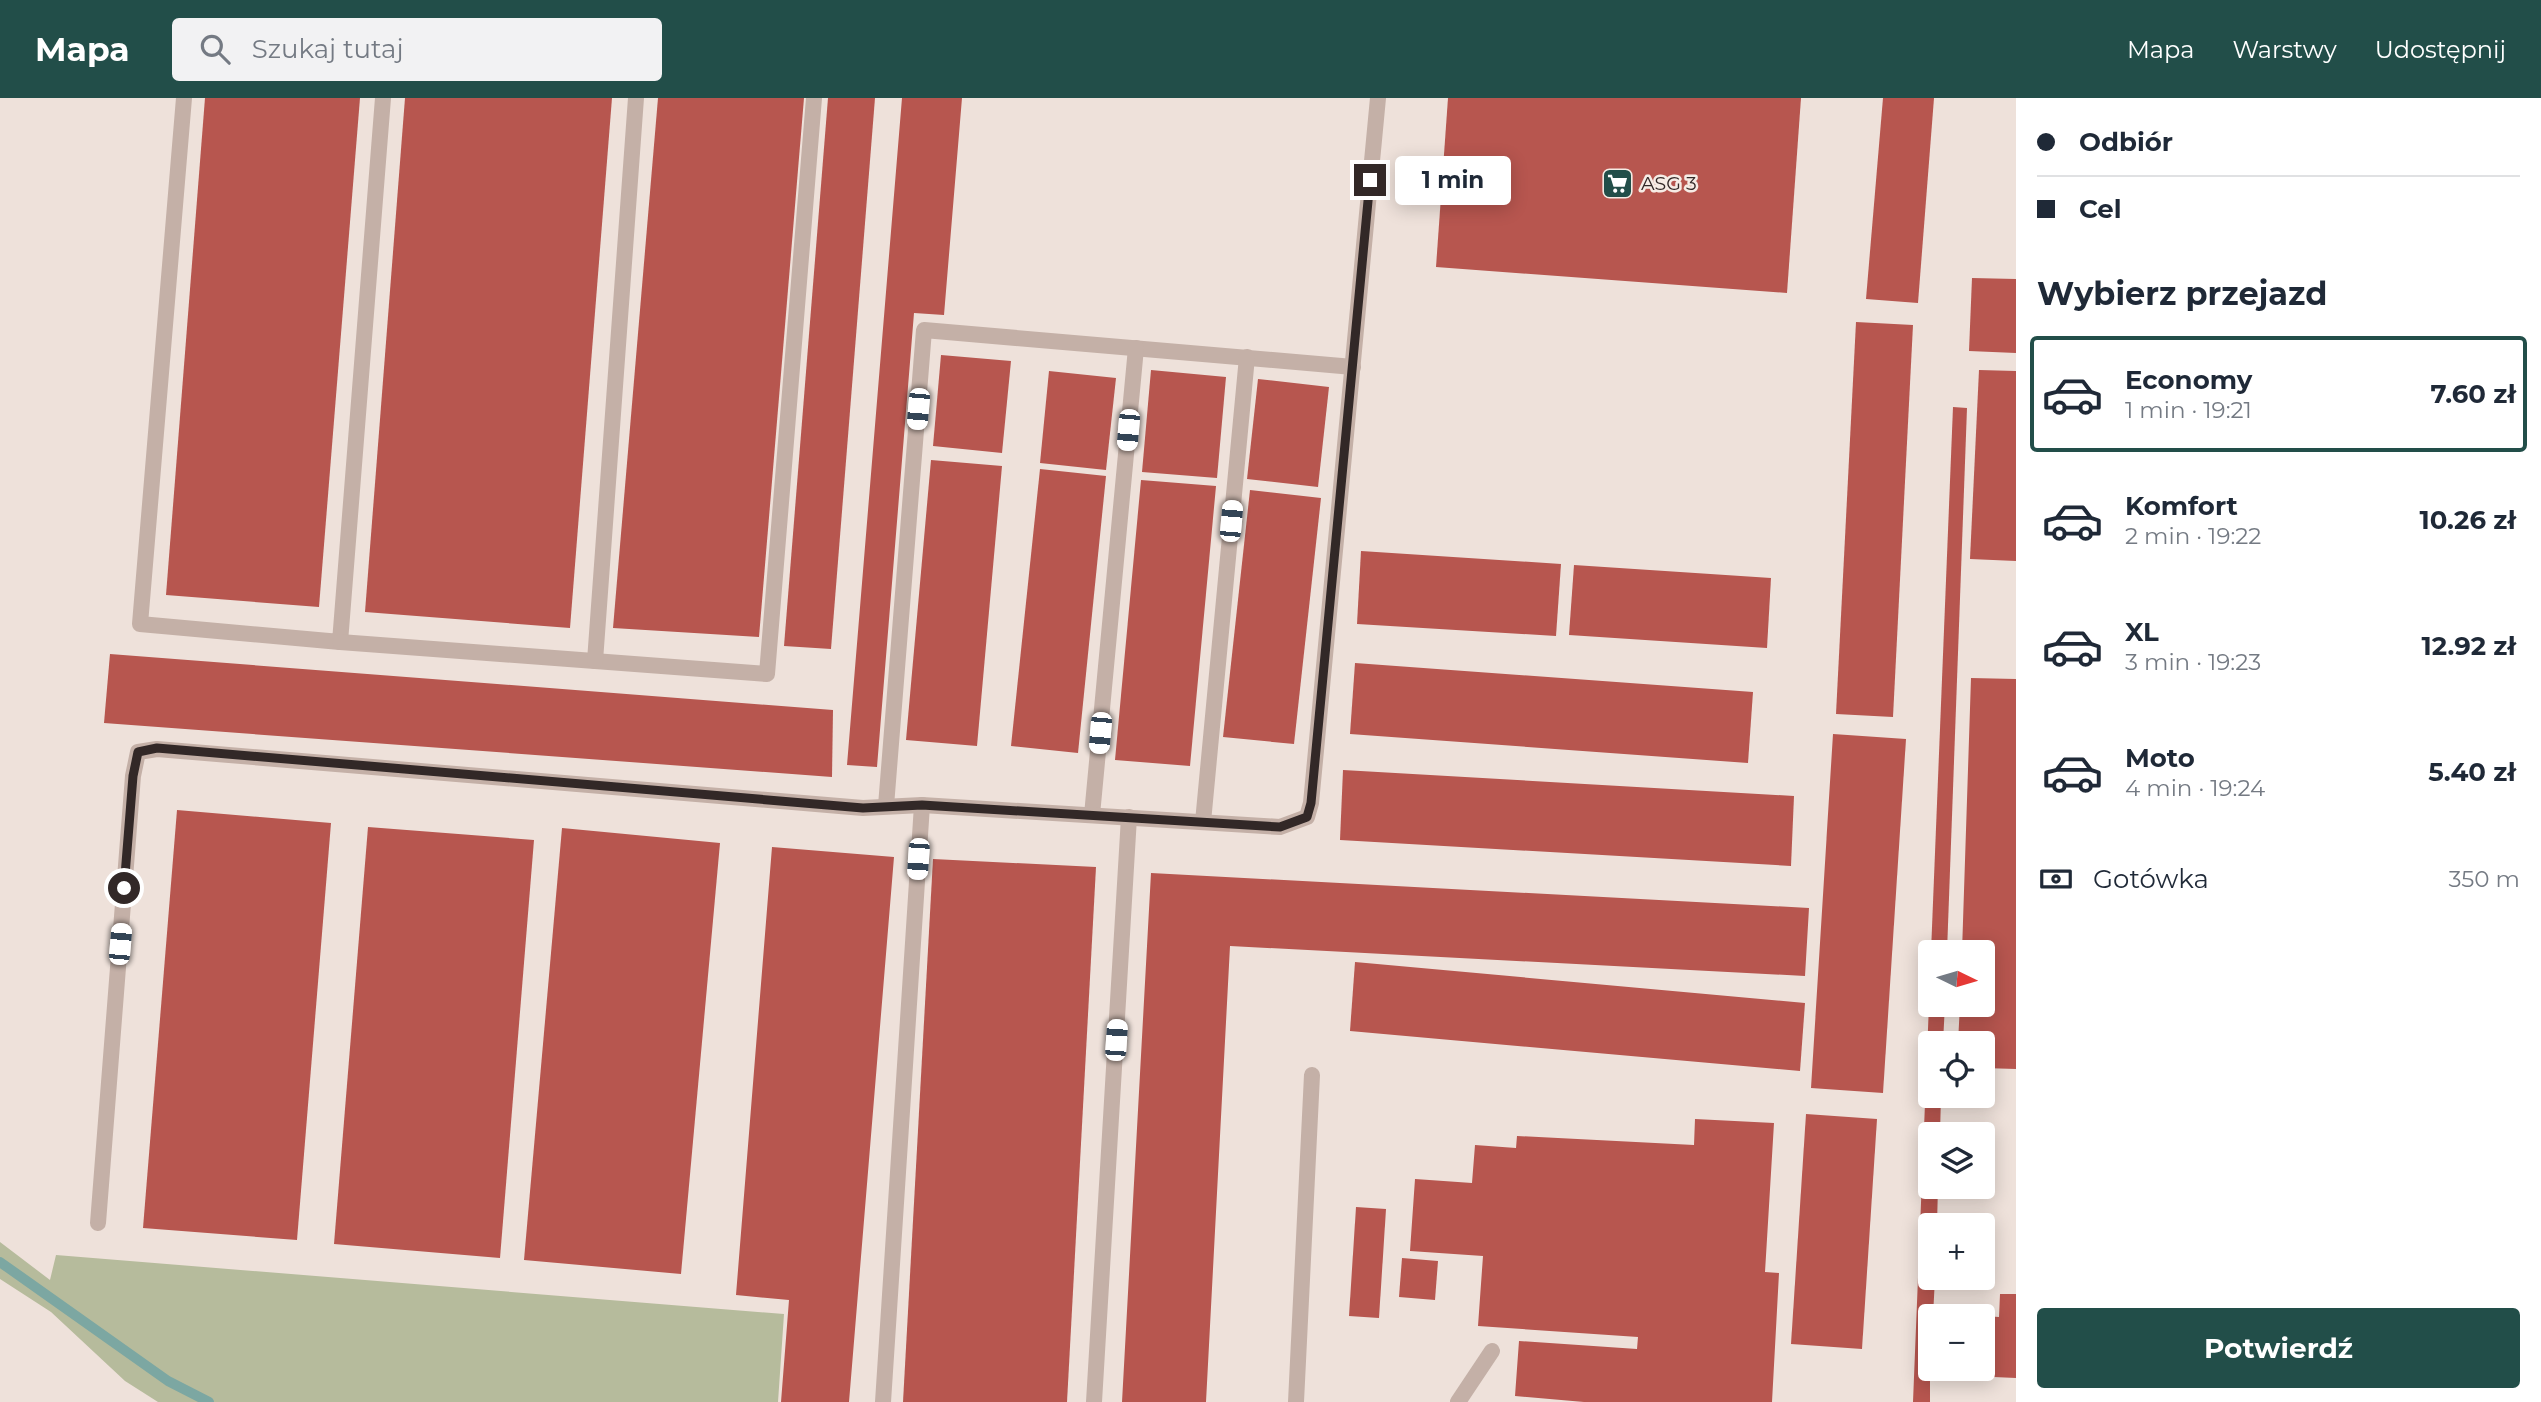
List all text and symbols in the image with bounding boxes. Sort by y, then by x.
search box [172,18,662,81]
text: Mapa [35,29,130,69]
icon: search [196,30,234,68]
text: Szukaj tutaj [252,33,404,65]
text: Mapa [2127,35,2194,64]
text: Warstwy [2232,35,2337,64]
text: Udostępnij [2375,35,2506,64]
text: Odbiór [2079,126,2173,158]
callout: 1 min [1394,155,1510,204]
route end [1354,164,1386,196]
text: 1 min [1422,166,1484,194]
supermarket icon: ASG 3 [1601,166,1635,200]
place label: ASG 3 [1641,172,1697,195]
text: Cel [2079,193,2122,225]
text: Wybierz przejazd [2037,274,2327,313]
icon: car [2041,363,2104,426]
text: Economy [2125,364,2252,396]
text: 7.60 zł [2430,378,2516,410]
car [906,387,931,431]
text: 1 min · 19:21 [2125,396,2252,424]
car [1116,408,1141,452]
icon: car [2041,489,2104,552]
text: Komfort [2125,490,2238,522]
car [1219,499,1244,543]
text: 10.26 zł [2420,504,2516,536]
text: 2 min · 19:22 [2125,522,2261,550]
icon: car [2041,615,2104,678]
text: XL [2125,616,2159,648]
text: 12.92 zł [2422,630,2516,662]
text: 3 min · 19:23 [2125,648,2261,676]
car [1088,711,1113,755]
icon: car [2041,741,2104,804]
text: Moto [2125,742,2195,774]
text: 5.40 zł [2428,756,2516,788]
text: 4 min · 19:24 [2125,774,2265,802]
car [907,837,930,881]
icon: cash [2037,860,2075,898]
text: Gotówka [2093,863,2209,895]
text: 350 m [2449,865,2520,893]
route start [108,872,140,904]
car [108,922,133,966]
north arrow [1918,940,1995,1017]
map controls [1918,940,1995,1381]
car [1105,1018,1128,1062]
button: locate [1918,1031,1995,1108]
button: layers [1918,1122,1995,1199]
button: + [1918,1213,1995,1290]
button: − [1918,1304,1995,1381]
button: Potwierdź [2037,1308,2520,1388]

